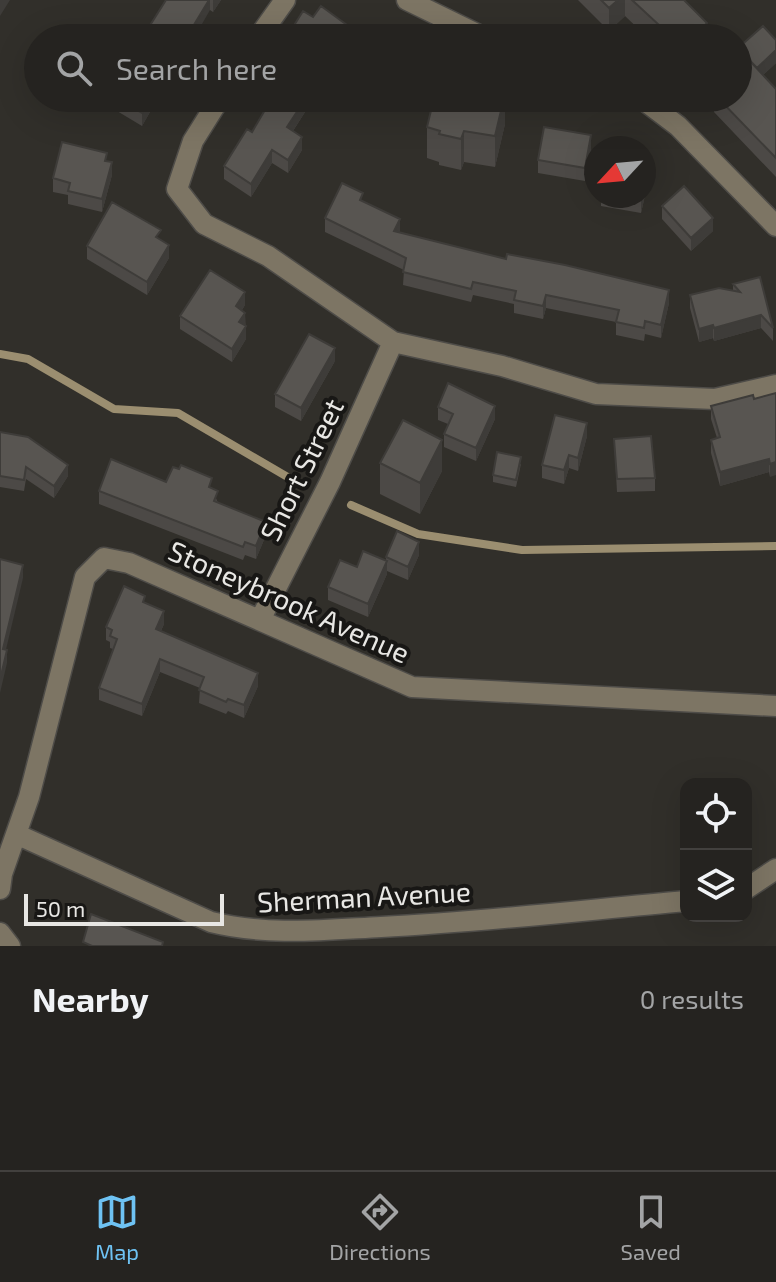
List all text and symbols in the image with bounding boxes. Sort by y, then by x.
search box [24,24,752,112]
icon: search [52,46,96,90]
text: Search here [116,50,277,86]
north arrow [584,136,656,208]
street label: Short Street [252,393,350,546]
street label: Stoneybrook Avenue [164,533,415,670]
map controls [680,778,752,922]
button: locate [680,778,752,850]
button: layers [680,850,752,922]
street label: Sherman Avenue [256,873,472,919]
scale bar [24,890,224,926]
text: 50 m [36,895,85,921]
text: Nearby [32,978,149,1019]
text: 0 results [640,983,744,1014]
tab: Map [95,1190,139,1264]
tab: Directions [329,1190,431,1264]
tab: Saved [621,1190,681,1264]

